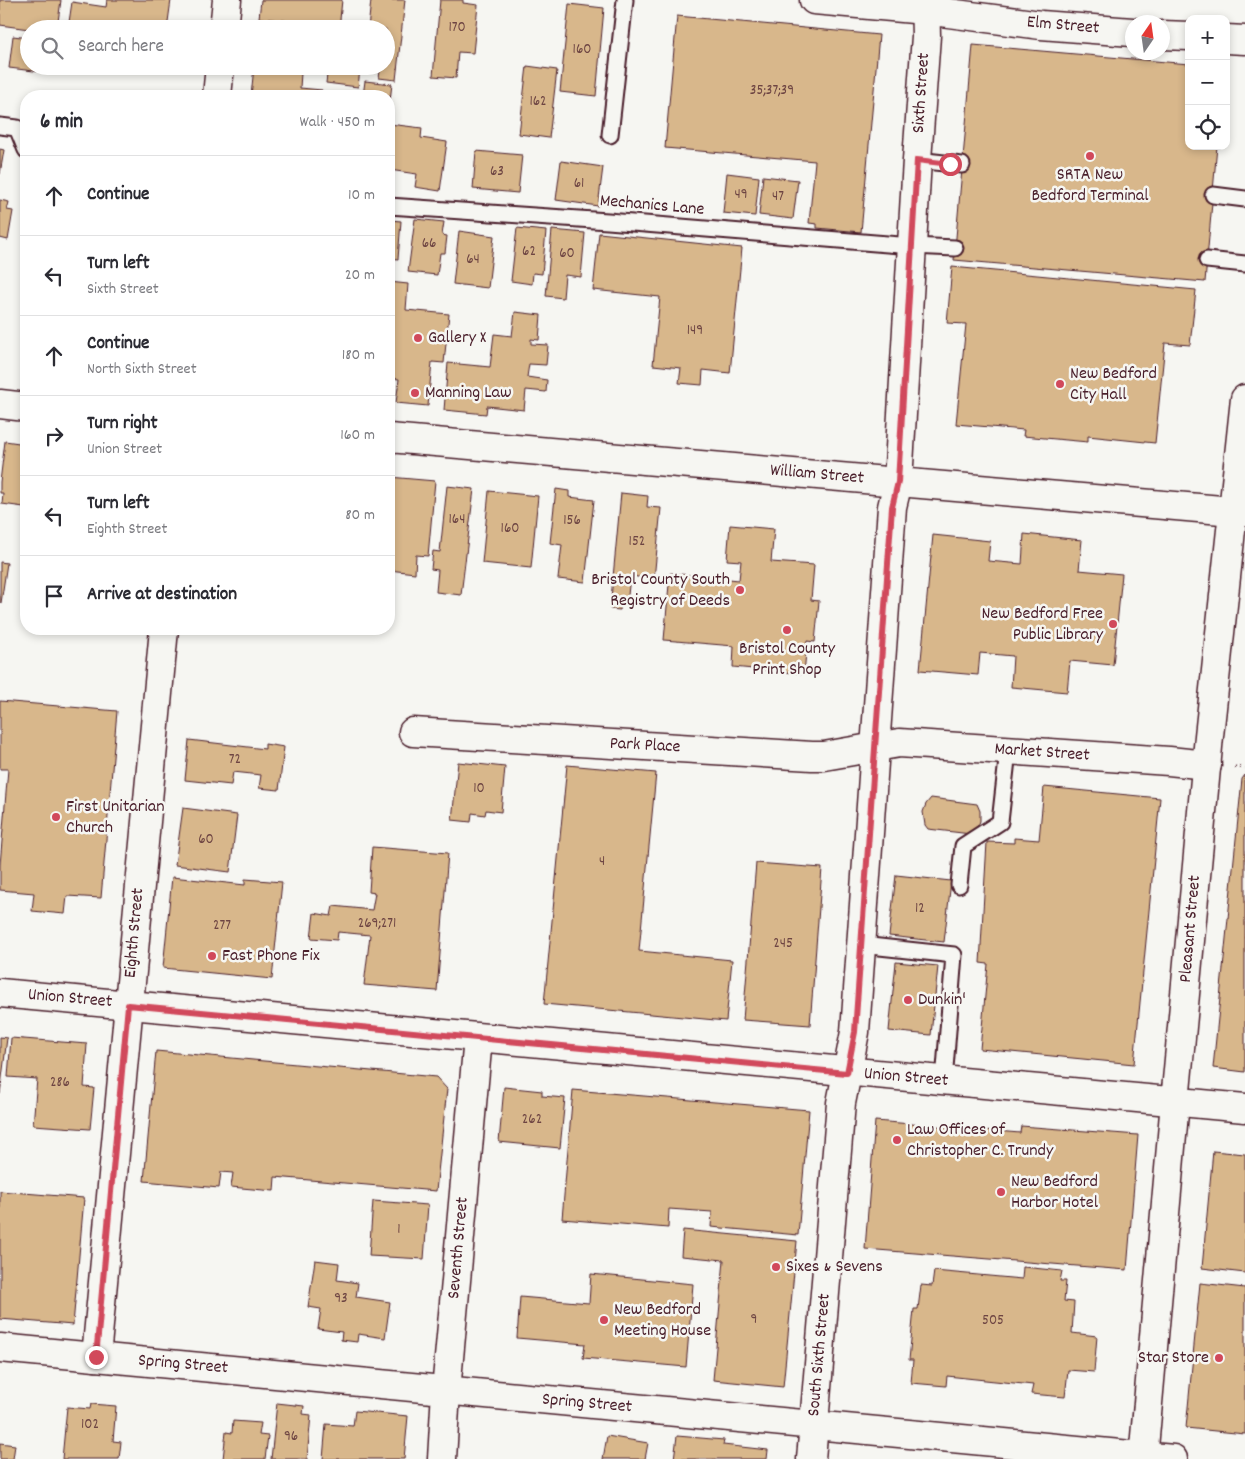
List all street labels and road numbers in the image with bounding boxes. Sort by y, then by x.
street label: Elm Street [1026,10,1101,42]
street label: Sixth Street [907,52,937,134]
street label: Mechanics Lane [599,189,705,223]
street label: William Street [769,458,865,492]
street label: Park Place [609,732,681,760]
street label: Market Street [994,737,1091,769]
street label: Pleasant Street [1174,874,1208,984]
street label: Eighth Street [119,887,151,979]
street label: Union Street [27,983,114,1015]
street label: Union Street [863,1062,950,1094]
street label: Seventh Street [442,1196,476,1300]
street label: South Sixth Street [802,1292,838,1418]
street label: Spring Street [137,1349,229,1381]
street label: Spring Street [541,1388,633,1420]

